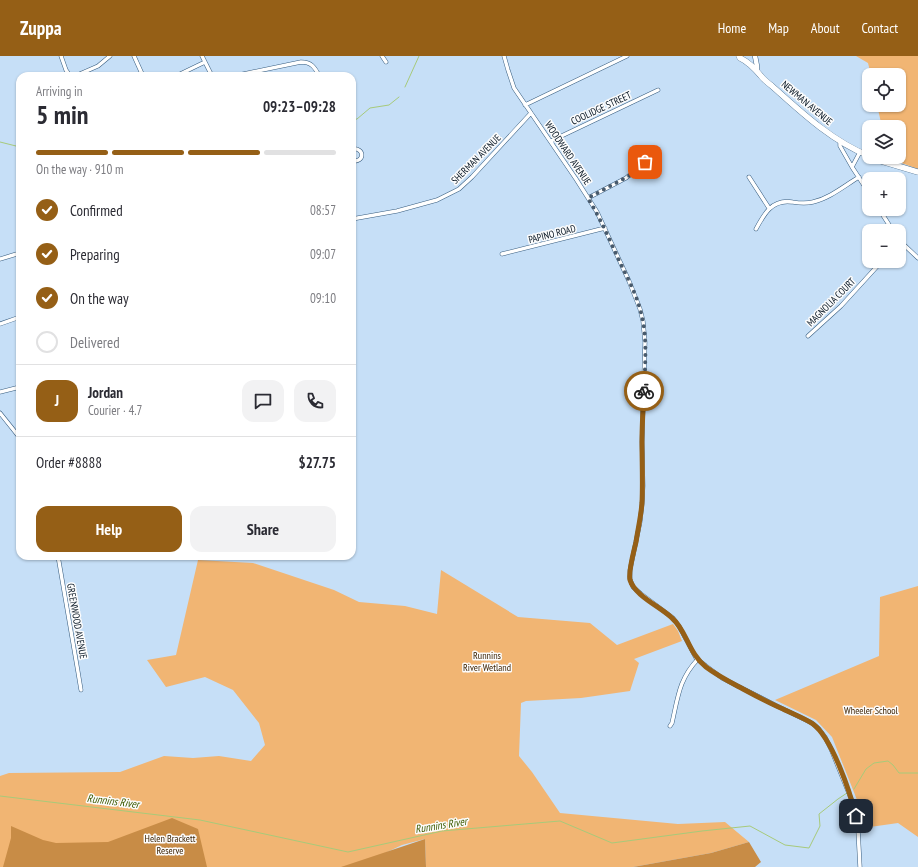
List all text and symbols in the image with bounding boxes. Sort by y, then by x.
text: Zuppa [20,16,62,40]
text: Home [718,19,746,37]
text: Map [768,19,789,37]
text: About [811,19,840,37]
text: Contact [862,19,898,37]
map controls [862,68,906,268]
button: locate [862,68,906,112]
street label: NEWMAN AVENUE [779,78,835,128]
text: Arriving in [36,83,83,100]
street label: COOLIDGE STREET [569,88,634,128]
text: 09:23–09:28 [263,97,336,116]
text: 5 min [36,98,89,131]
street label: WOODWARD AVENUE [542,119,594,187]
button: layers [862,120,906,164]
street label: SHERMAN AVENUE [448,131,504,187]
pin [628,145,662,179]
icon: bag [634,151,656,173]
text: On the way · 910 m [36,161,123,178]
button: + [862,172,906,216]
icon: check [36,199,58,221]
text: Confirmed [70,201,123,220]
text: 08:57 [310,202,336,219]
street label: PAPINO ROAD [527,222,577,246]
button: − [862,224,906,268]
icon: check [36,243,58,265]
text: Preparing [70,245,120,264]
text: 09:07 [310,246,336,263]
street label: MAGNOLIA COURT [804,275,858,329]
icon: check [36,287,58,309]
text: On the way [70,289,129,308]
text: 09:10 [310,290,336,307]
text: Delivered [70,333,120,352]
courier [624,371,664,411]
button: chat [242,380,284,422]
button: phone [294,380,336,422]
icon: bike [633,380,655,402]
text: Jordan [88,383,123,402]
text: J [55,391,59,410]
text: Courier · 4.7 [88,402,142,419]
text: Order #8888 [36,453,102,472]
text: $27.75 [298,453,336,472]
button: Help [36,506,182,552]
button: Share [190,506,336,552]
street label: GREENWOOD AVENUE [64,582,90,660]
park label: Runnins River Wetland [463,649,511,674]
park label: Wheeler School [844,704,899,717]
water label: Runnins River [86,791,142,811]
pin [839,799,873,833]
icon: home [845,805,867,827]
water label: Runnins River [414,814,470,836]
park label: Helen Brackett Reserve [145,832,196,857]

